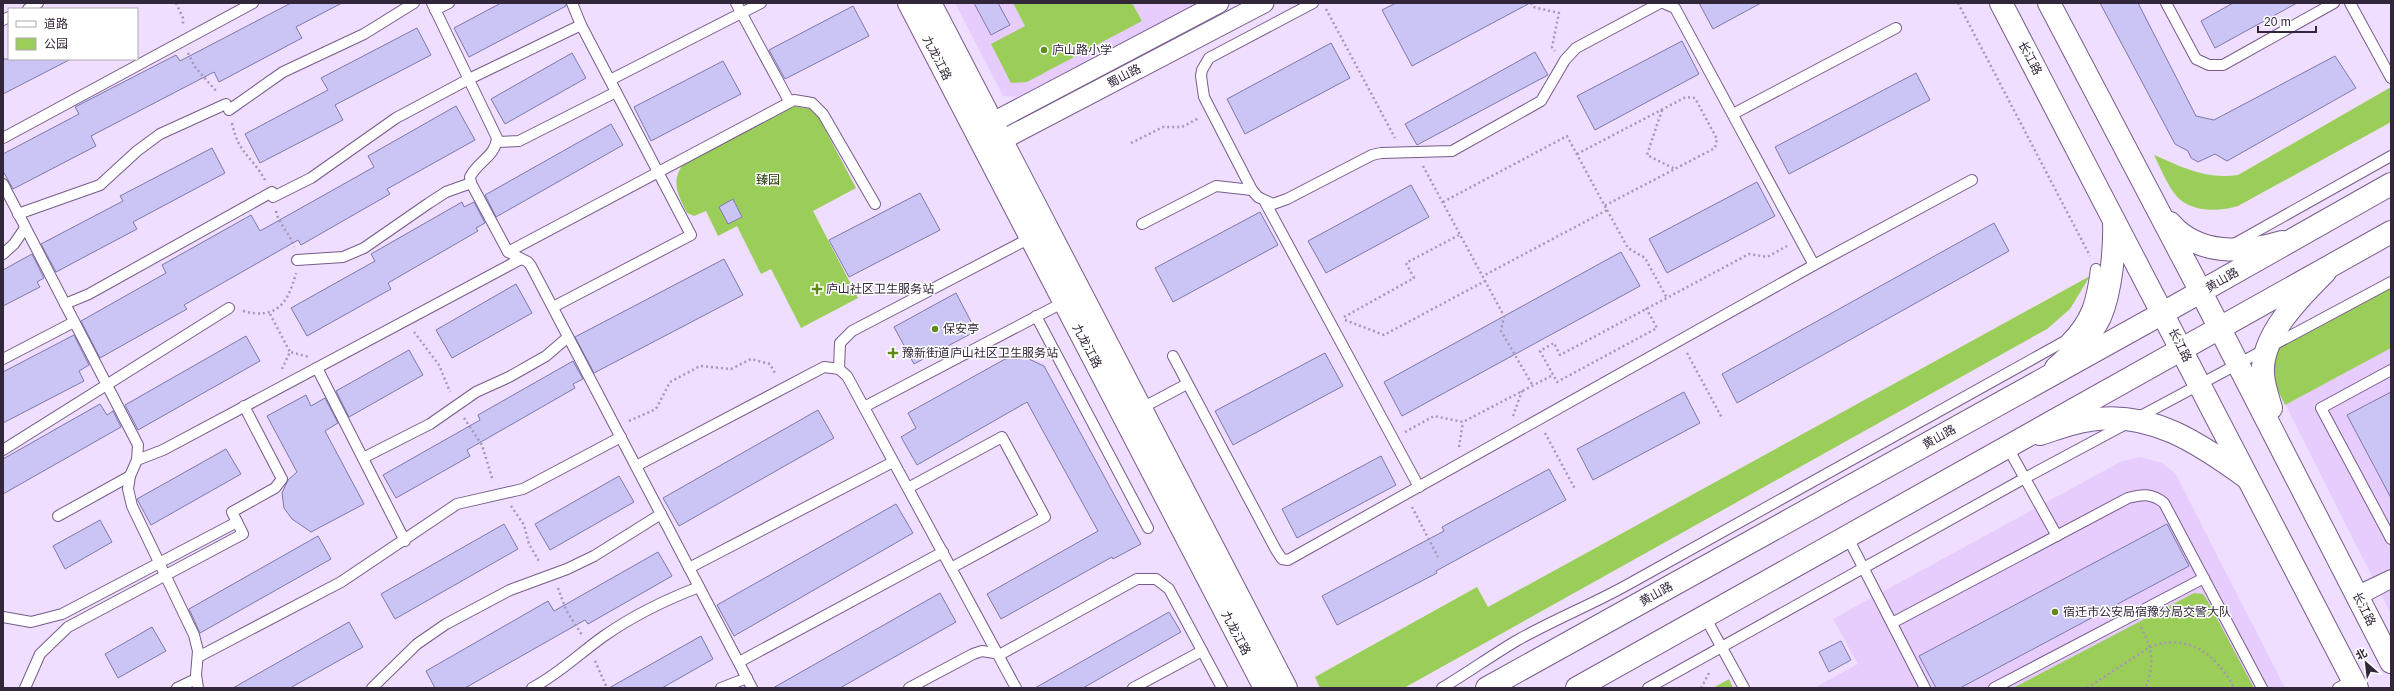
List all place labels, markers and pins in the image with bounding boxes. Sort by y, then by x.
place label: 庐山路小学 [1052,43,1112,57]
marker: 庐山路小学 [1039,45,1049,55]
place label: 庐山社区卫生服务站 [826,282,934,296]
marker: 庐山社区卫生服务站 [811,283,823,295]
place label: 保安亭 [943,322,979,336]
marker: 保安亭 [930,324,940,334]
place label: 豫新街道庐山社区卫生服务站 [902,346,1058,360]
marker: 豫新街道庐山社区卫生服务站 [887,347,899,359]
place label: 宿迁市公安局宿豫分局交警大队 [2063,605,2231,619]
marker: 宿迁市公安局宿豫分局交警大队 [2050,607,2060,617]

